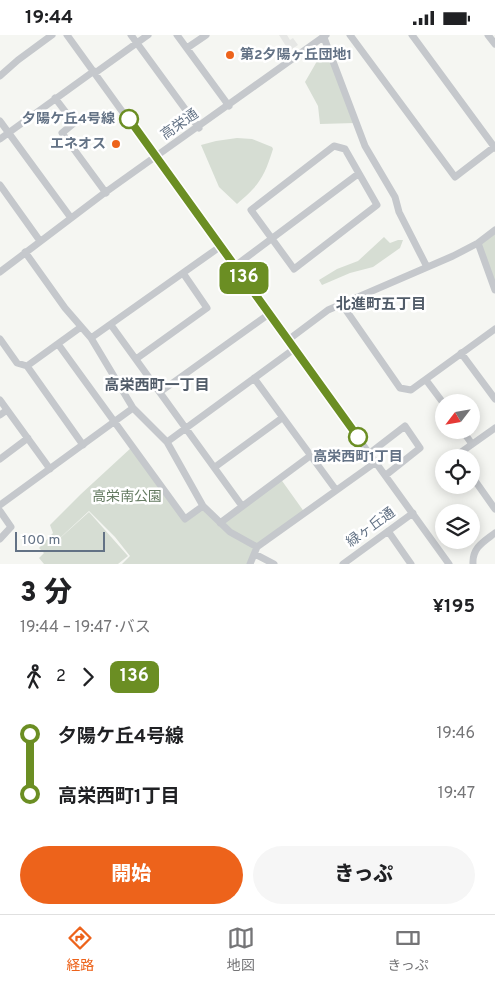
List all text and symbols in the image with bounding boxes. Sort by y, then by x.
text: 19:44 [25,6,73,30]
place label: 第2夕陽ヶ丘団地1 [240,46,352,64]
marker: 第2夕陽ヶ丘団地1 [224,49,236,61]
street label: 高栄通 [158,106,202,144]
marker: 夕陽ケ丘4号線 [119,109,139,129]
place label: 夕陽ケ丘4号線 [22,111,115,128]
place label: エネオス [50,136,106,153]
marker: エネオス [110,138,122,150]
line badge: 136 [215,262,273,294]
text: 136 [229,266,259,289]
district label: 北進町五丁目 [336,296,426,315]
district label: 高栄西町一丁目 [104,377,210,396]
north arrow [435,394,480,439]
map controls [435,394,480,549]
marker: 高栄西町1丁目 [348,427,368,447]
place label: 高栄西町1丁目 [313,449,403,466]
button: locate [435,449,480,494]
park label: 高栄南公園 [92,489,162,506]
button: layers [435,504,480,549]
street label: 緑ヶ丘通 [343,505,399,551]
scale bar [15,529,105,552]
text: 100 m [22,532,60,549]
text: 3 分 [20,576,72,612]
text: ¥195 [433,595,475,619]
text: 19:44 – 19:47 · バス [20,618,151,638]
icon: walk [20,663,48,691]
icon: forward [74,663,102,691]
text: 136 [120,665,149,688]
text: 2 [56,667,66,687]
text: 19:46 [436,724,475,744]
text: 夕陽ケ丘4号線 [58,725,184,749]
text: 19:47 [438,784,475,804]
text: 高栄西町1丁目 [58,785,180,809]
button: 開始 [20,846,243,904]
button: きっぷ [253,846,475,904]
tab: 経路 [66,924,94,975]
tab: 地図 [227,924,255,975]
tab: きっぷ [387,924,429,975]

